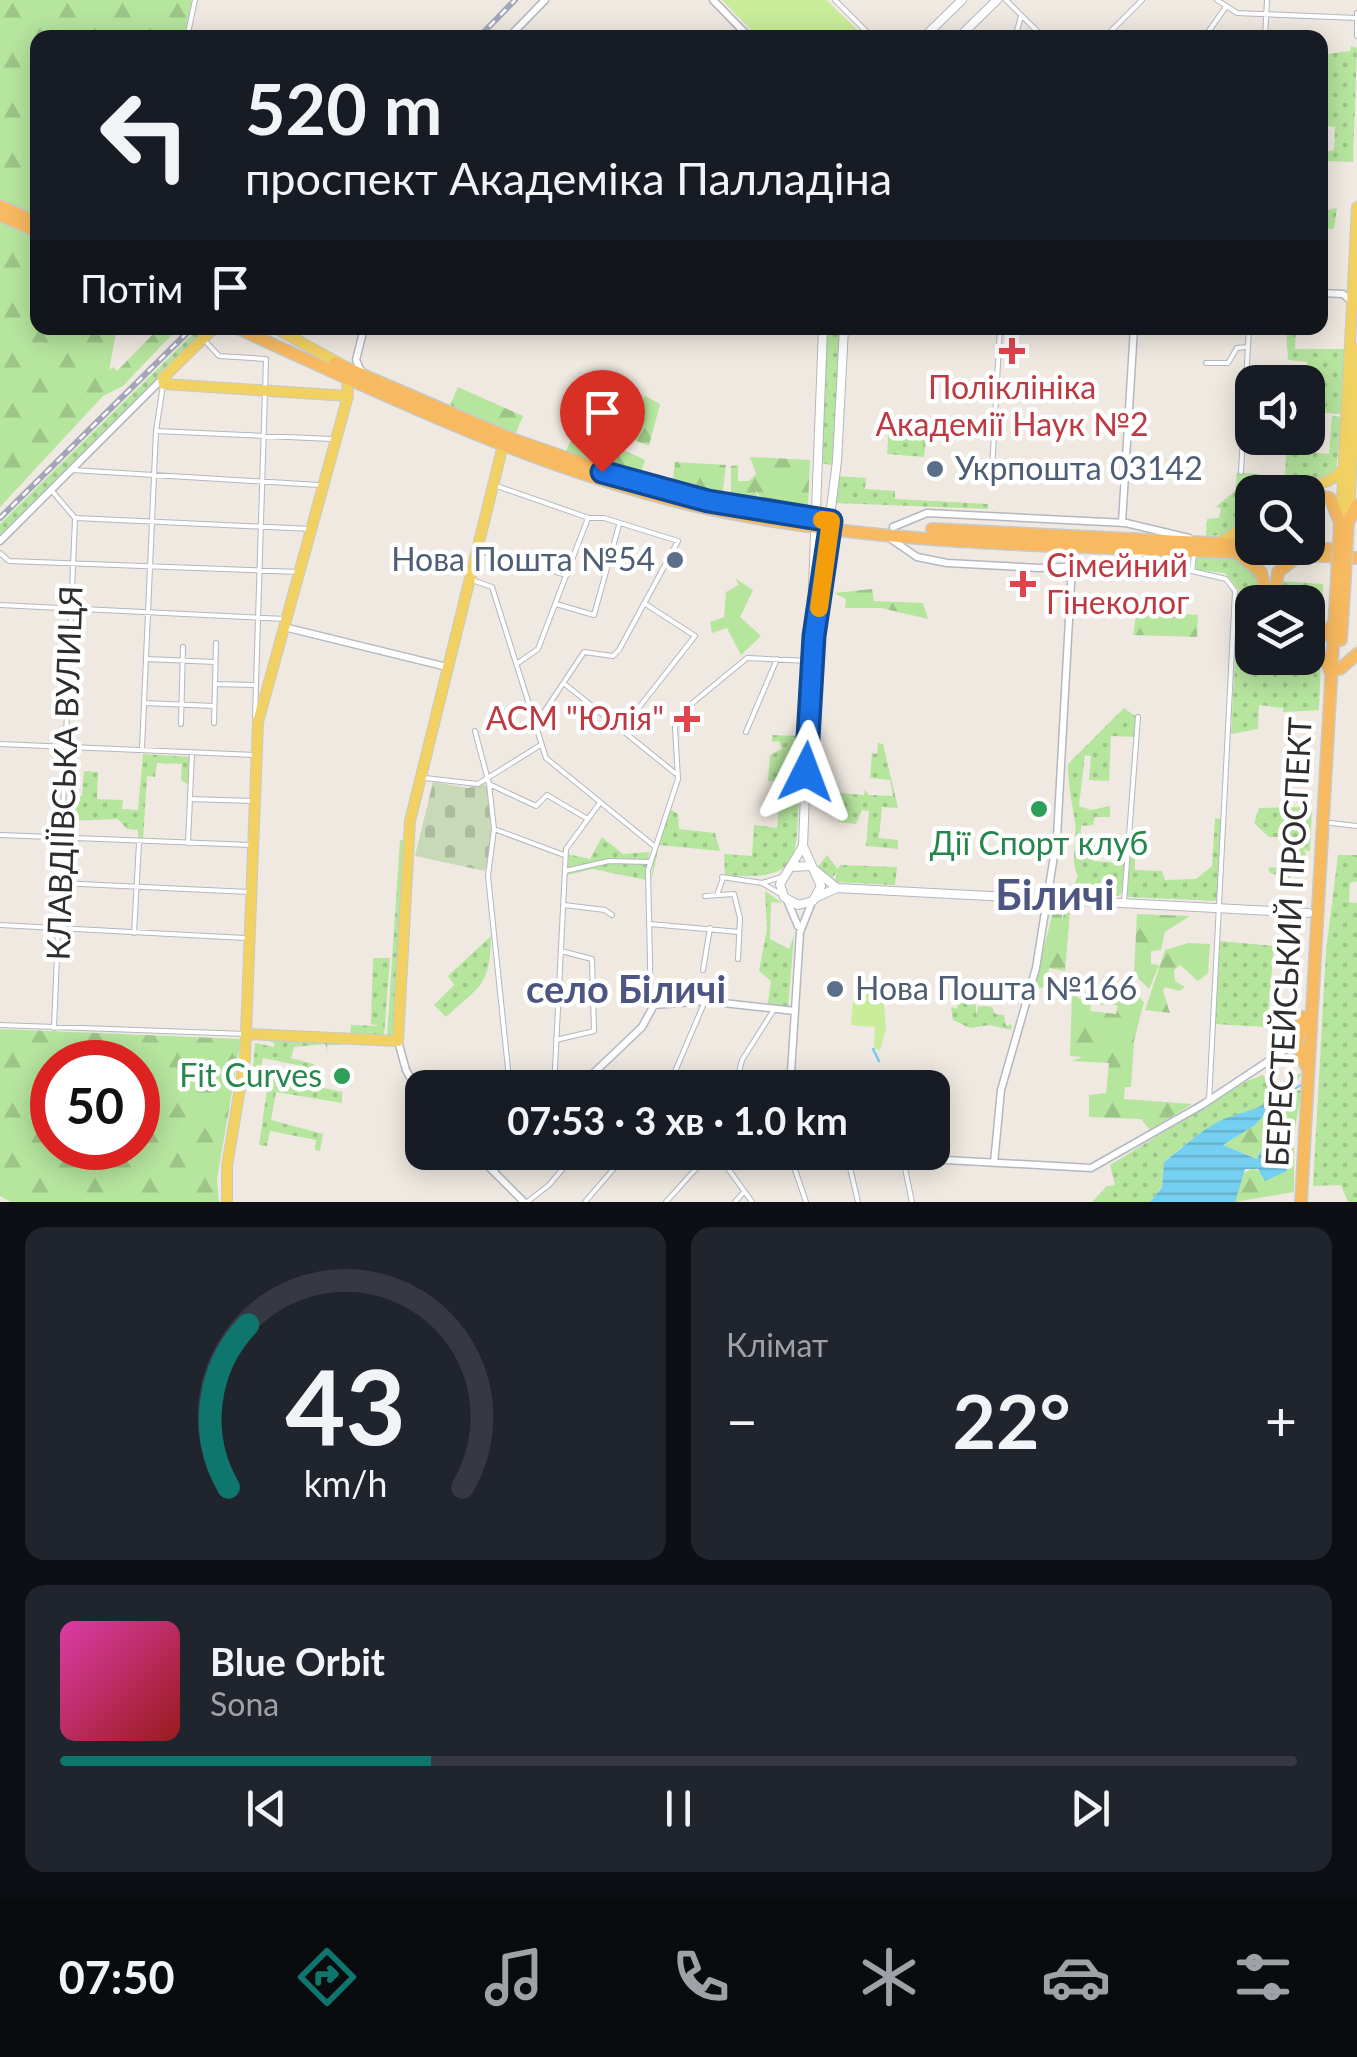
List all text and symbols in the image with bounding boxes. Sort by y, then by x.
text: 520 m [245,66,442,150]
icon: left [80,70,210,200]
text: проспект Академіка Палладіна [245,151,892,205]
icon: arrive [203,260,258,315]
text: Потім [80,265,183,311]
marker: Поліклініка Академії Наук №2 [999,338,1025,364]
map controls [1235,365,1325,675]
button: sound [1235,365,1325,455]
place label: Поліклініка Академії Наук №2 [875,367,1149,443]
pin [560,370,645,473]
icon: arrive [575,385,630,440]
place label: Укрпошта 03142 [955,448,1203,487]
marker: Укрпошта 03142 [924,458,946,480]
button: search [1235,475,1325,565]
place label: Нова Пошта №54 [391,539,655,578]
place label: Сімейний Гінеколог [1046,545,1189,621]
marker: Нова Пошта №54 [664,549,686,571]
marker: Сімейний Гінеколог [1010,571,1036,597]
street label: КЛАВДІЇВСЬКА ВУЛИЦЯ [37,585,90,961]
button: layers [1235,585,1325,675]
place label: АСМ "Юлія" [486,698,664,737]
marker: АСМ "Юлія" [674,706,700,732]
street label: БЕРЕСТЕЙСЬКИЙ ПРОСПЕКТ [1256,716,1319,1168]
position arrow [754,720,858,824]
marker: Дії Спорт клуб [1028,798,1050,820]
place label: Дії Спорт клуб [930,823,1148,862]
district label: Біличі [995,869,1115,919]
district label: село Біличі [526,965,726,1011]
place label: Нова Пошта №166 [855,968,1137,1007]
marker: Нова Пошта №166 [824,978,846,1000]
speed limit sign: 50 [30,1040,160,1170]
place label: Fit Curves [179,1055,322,1094]
marker: Fit Curves [331,1065,353,1087]
text: 07:53 · 3 хв · 1.0 km [507,1097,848,1143]
text: Клімат [726,1325,828,1364]
text: 43 [285,1342,406,1467]
text: 22° [952,1375,1071,1465]
text: − [726,1387,758,1453]
text: + [1265,1387,1297,1453]
text: km/h [304,1462,387,1505]
text: Blue Orbit [210,1638,385,1684]
text: Sona [210,1684,279,1723]
icon: previous [239,1781,294,1836]
icon: pause [651,1781,706,1836]
icon: next [1063,1781,1118,1836]
icon: directions [292,1942,362,2012]
icon: music [479,1942,549,2012]
icon: phone [666,1942,736,2012]
icon: climate [854,1942,924,2012]
icon: car [1041,1942,1111,2012]
icon: filters [1228,1942,1298,2012]
text: 07:50 [59,1950,175,2004]

